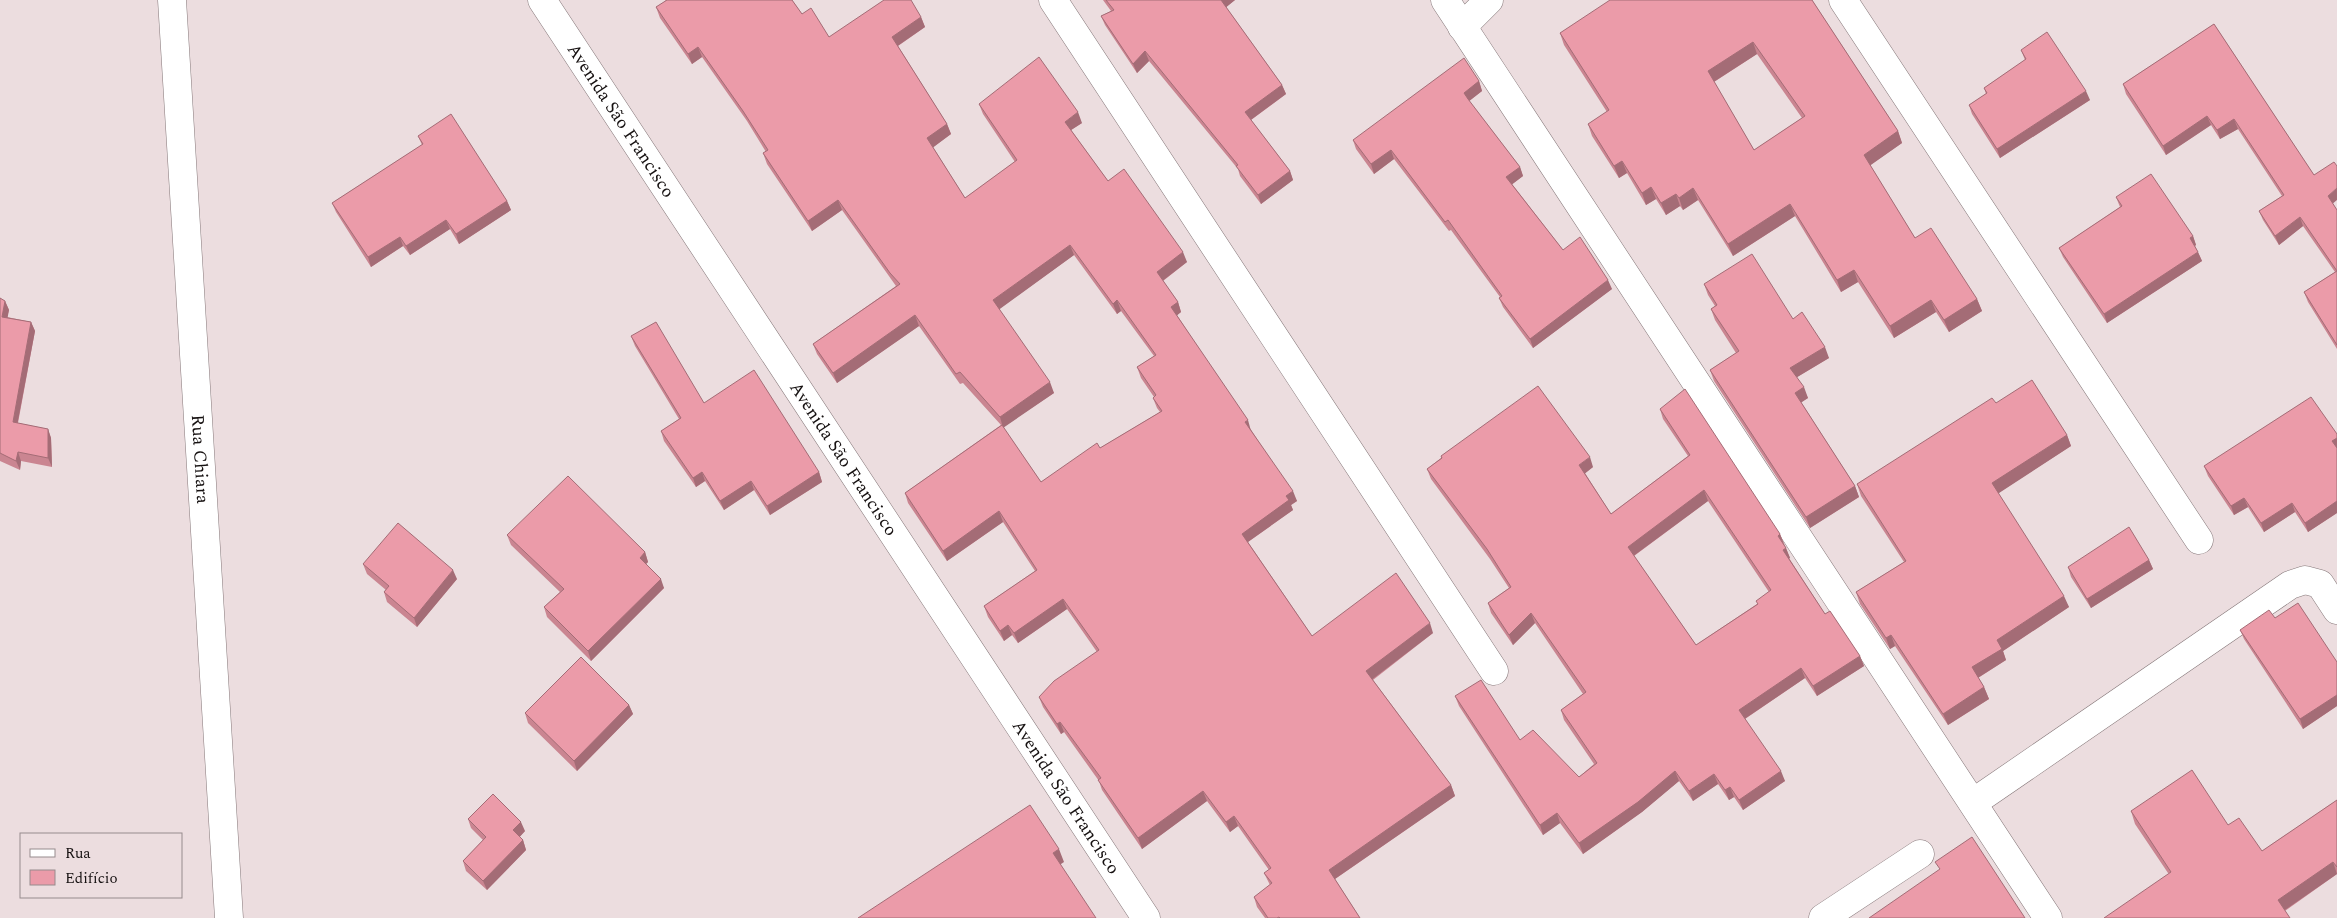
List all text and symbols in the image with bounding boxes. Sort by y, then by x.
street label: Avenida São Francisco [560,38,682,203]
street label: Avenida São Francisco [783,376,905,541]
street label: Rua Chiara [184,414,217,505]
street label: Avenida São Francisco [1006,714,1127,880]
legend [20,833,182,898]
text: Rua [65,842,91,865]
text: Edifício [65,867,118,890]

